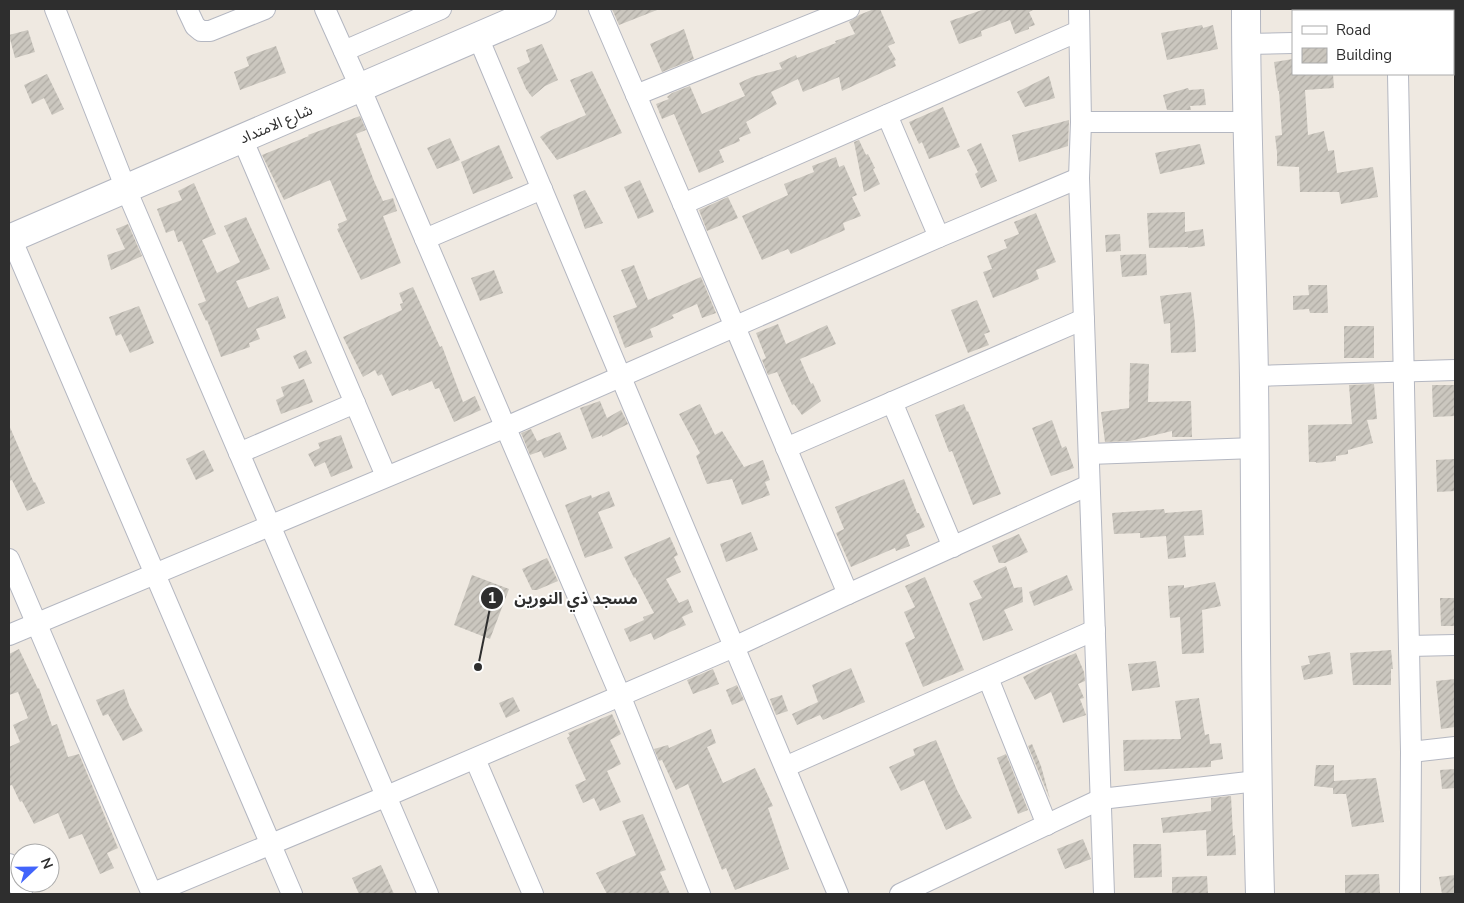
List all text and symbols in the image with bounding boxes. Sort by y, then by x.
legend [1292,10,1454,75]
text: Road [1336,20,1371,40]
text: Building [1336,45,1392,65]
street label: شارع الامتداد [236,100,317,150]
callout: مسجد ذي النورين [480,583,648,614]
text: 1 [487,588,497,608]
text: مسجد ذي النورين [514,588,638,612]
north arrow [10,843,60,893]
text: N [36,855,57,872]

